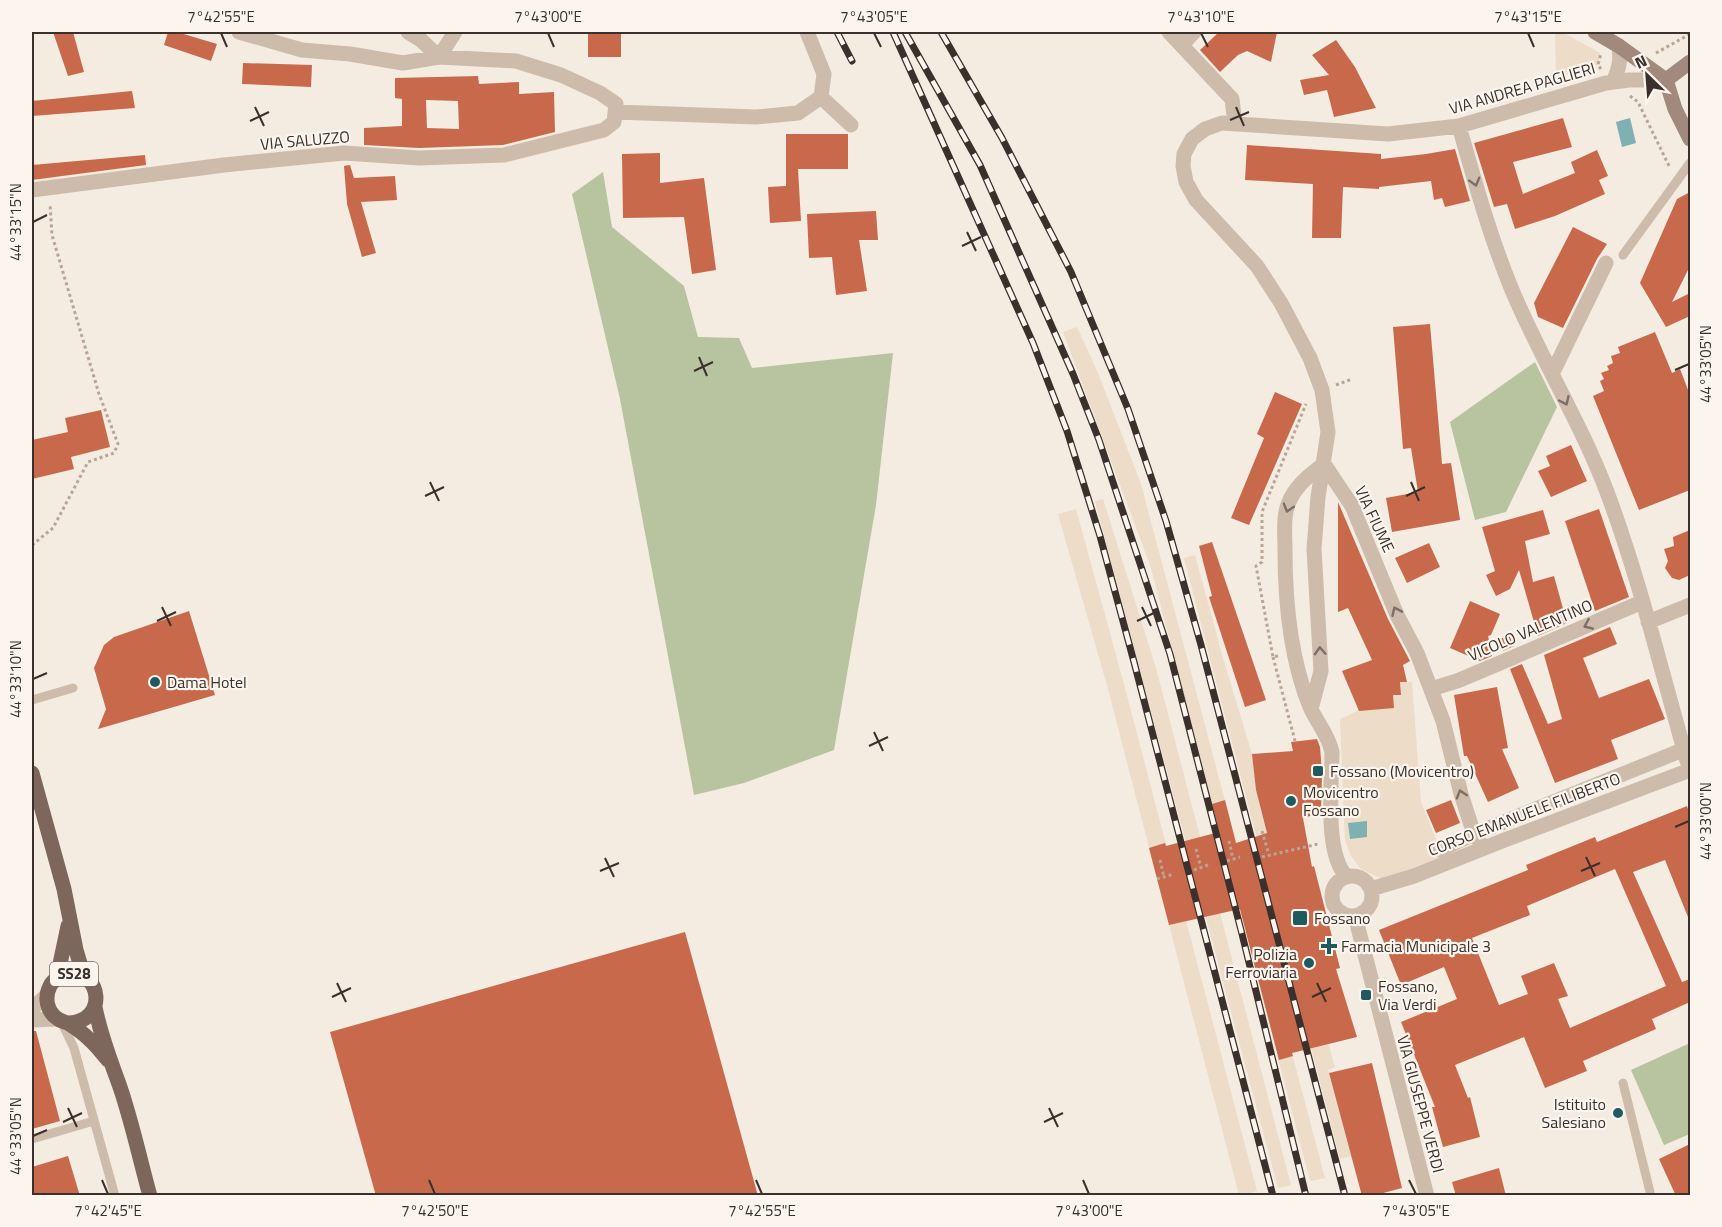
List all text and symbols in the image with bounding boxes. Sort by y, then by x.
text: 7°42'55"E [187,5,255,28]
text: 7°43'00"E [514,5,582,28]
text: 7°43'05"E [840,5,908,28]
text: 7°43'10"E [1167,5,1235,28]
text: 7°43'15"E [1494,5,1562,28]
north arrow [1617,45,1677,105]
text: N [1631,48,1651,75]
street label: VIA ANDREA PAGLIERI [1446,56,1598,120]
street label: VIA SALUZZO [259,124,351,156]
one-way arrow [1468,176,1480,187]
text: 44°33'15"N [4,183,27,261]
text: 44°33'05"N [1694,325,1717,403]
one-way arrow [1558,394,1570,405]
street label: VIA FIUME [1349,482,1401,556]
one-way arrow [1283,502,1295,513]
street label: VICOLO VALENTINO [1464,593,1596,667]
one-way arrow [1391,607,1403,618]
one-way arrow [1583,618,1594,630]
text: 44°33'10"N [4,640,27,718]
one-way arrow [1313,647,1326,656]
place label: Dama Hotel [167,670,247,694]
marker: Dama Hotel [148,675,162,689]
place label: Fossano (Movicentro) [1330,759,1474,783]
marker: Fossano (Movicentro) [1311,764,1325,778]
street label: CORSO EMANUELE FILIBERTO [1424,766,1624,862]
place label: Movicentro Fossano [1303,780,1379,822]
text: 44°33'00"N [1694,782,1717,860]
one-way arrow [1456,789,1468,800]
marker: Movicentro Fossano [1284,794,1298,808]
place label: Fossano [1314,906,1371,930]
marker: Fossano [1291,909,1309,927]
place label: Farmacia Municipale 3 [1341,934,1491,958]
marker: Farmacia Municipale 3 [1322,939,1336,953]
place label: Polizia Ferroviaria [1225,942,1297,984]
marker: Polizia Ferroviaria [1302,956,1316,970]
road number: SS28 [50,962,98,986]
place label: Fossano, Via Verdi [1378,974,1438,1016]
marker: Fossano, Via Verdi [1359,988,1373,1002]
street label: VIA GIUSEPPE VERDI [1391,1033,1451,1175]
place label: Istituito Salesiano [1542,1092,1606,1134]
text: 44°33'05"N [4,1097,27,1175]
marker: Istituito Salesiano [1611,1106,1625,1120]
text: 7°42'45"E [74,1199,142,1222]
text: 7°42'50"E [401,1199,469,1222]
text: 7°42'55"E [728,1199,796,1222]
text: 7°43'00"E [1055,1199,1123,1222]
text: 7°43'05"E [1382,1199,1450,1222]

